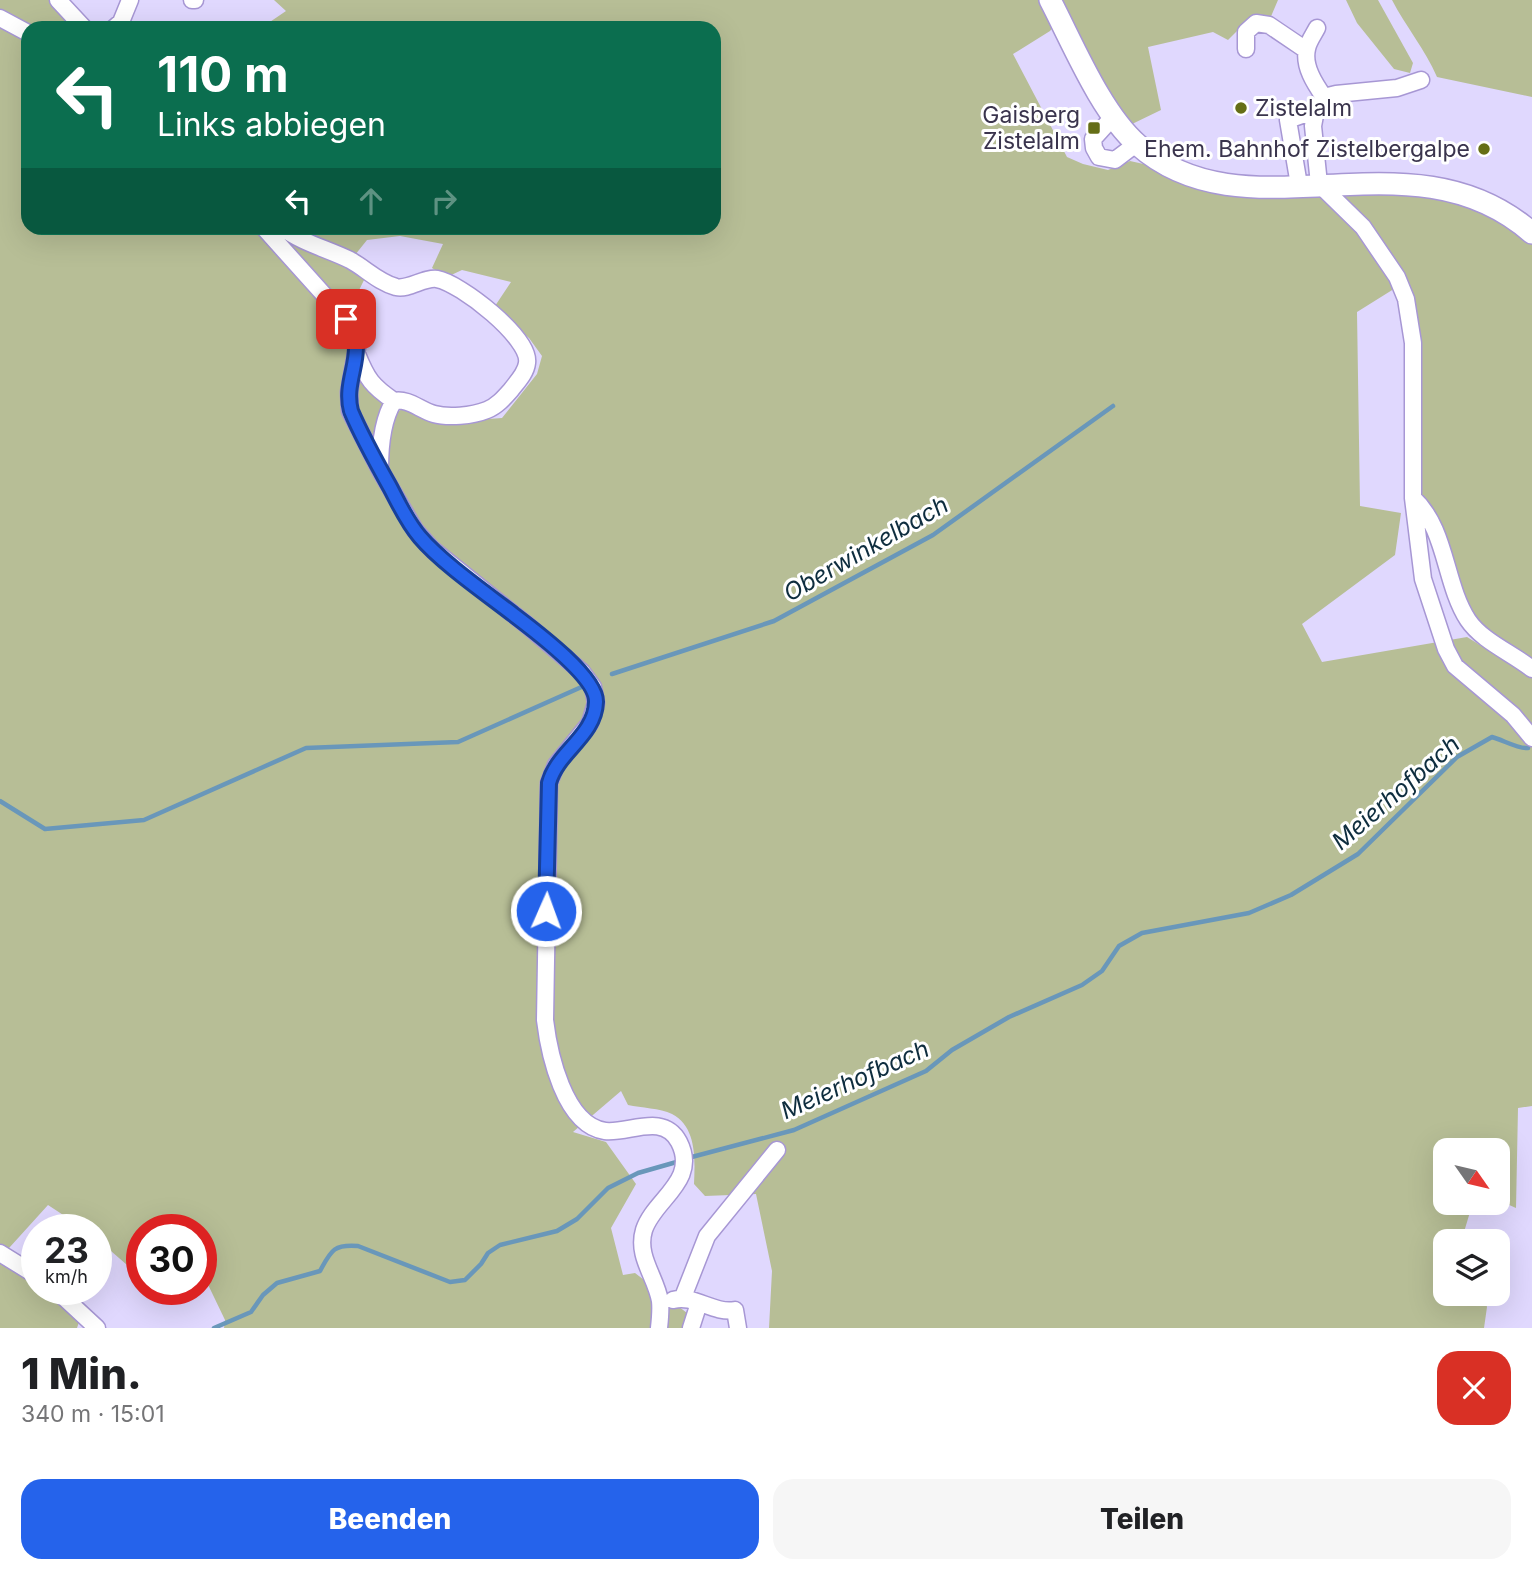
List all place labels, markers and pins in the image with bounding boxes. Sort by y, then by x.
place label: Zistelalm [1255,94,1352,122]
marker: Zistelalm [1233,100,1249,116]
place label: Gaisberg Zistelalm [982,101,1080,155]
marker: Gaisberg Zistelalm [1086,120,1102,136]
place label: Ehem. Bahnhof Zistelbergalpe [1144,135,1470,163]
marker: Ehem. Bahnhof Zistelbergalpe [1476,141,1492,157]
pin [316,289,376,349]

